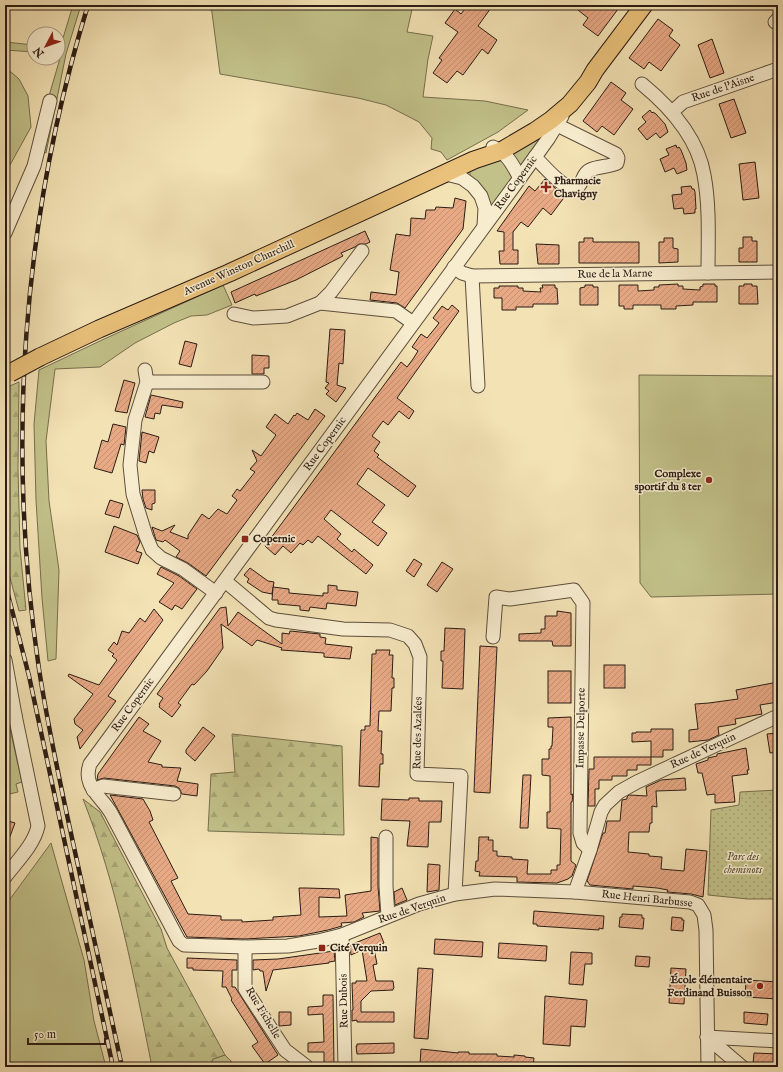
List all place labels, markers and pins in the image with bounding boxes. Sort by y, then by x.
place label: Pharmacie Chavigny [554,174,601,201]
marker: Pharmacie Chavigny [541,182,551,192]
place label: Complexe sportif du 8 ter [635,467,702,494]
marker: Complexe sportif du 8 ter [704,475,714,485]
place label: Copernic [253,532,296,546]
marker: Copernic [240,534,250,544]
place label: Cité Verquin [330,941,388,955]
marker: Cité Verquin [317,943,327,953]
place label: École élémentaire Ferdinand Buisson [667,972,752,1000]
marker: École élémentaire Ferdinand Buisson [755,981,765,991]

